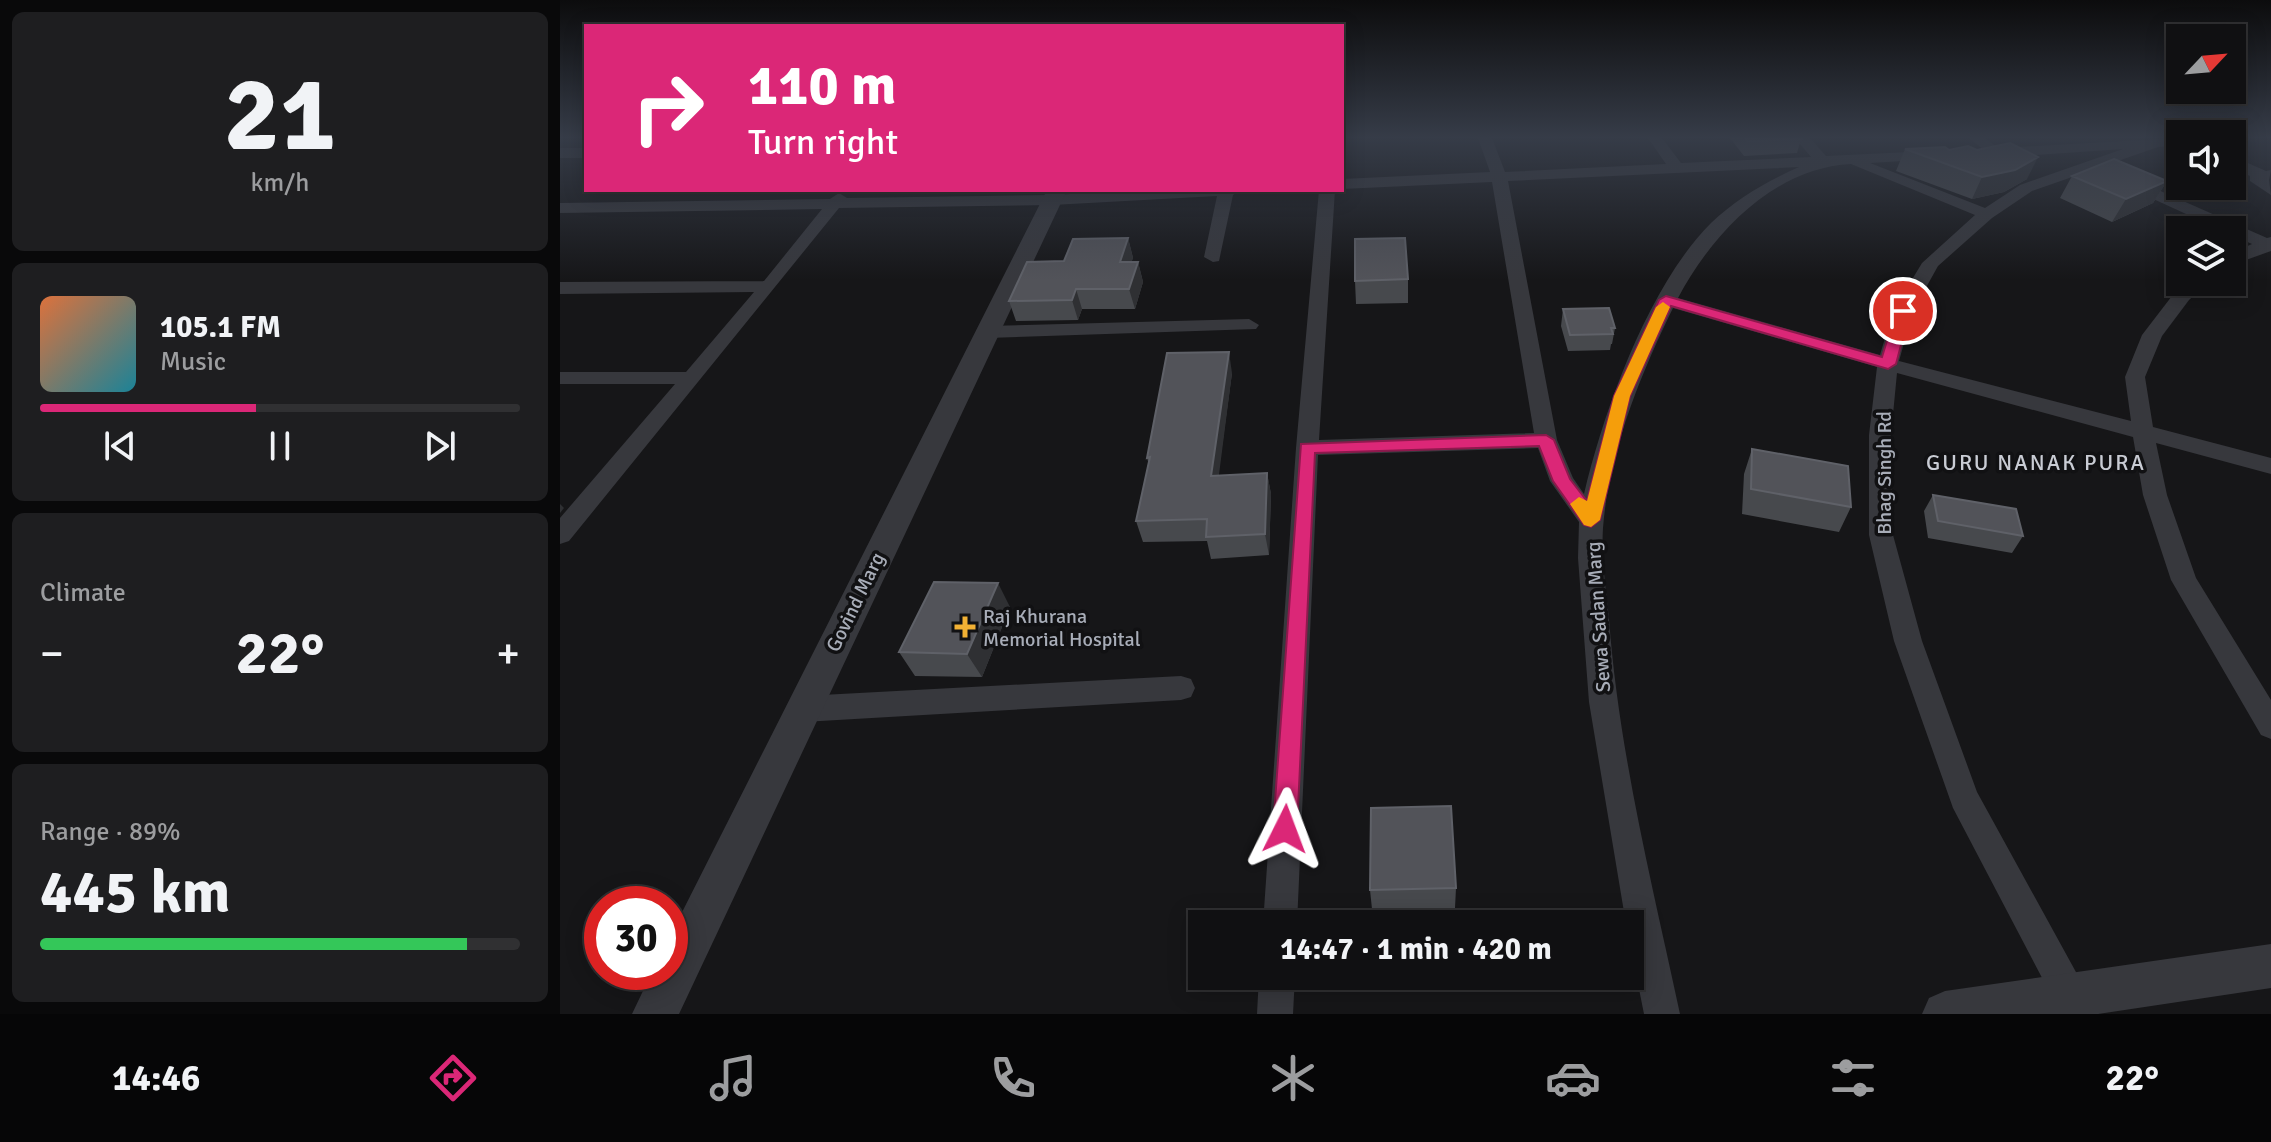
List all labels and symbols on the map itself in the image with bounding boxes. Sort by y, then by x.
north arrow [2166,24,2246,104]
pin [1869,277,1937,345]
street label: Bhag Singh Rd [1872,411,1897,535]
district label: GURU NANAK PURA [1926,449,2146,476]
street label: Sewa Sadan Marg [1581,541,1616,693]
street label: Govind Marg [821,549,890,656]
place label: Raj Khurana Memorial Hospital [983,604,1141,652]
marker: Raj Khurana Memorial Hospital [954,616,976,638]
position arrow [1243,787,1327,871]
speed limit sign: 30 [584,886,688,990]

